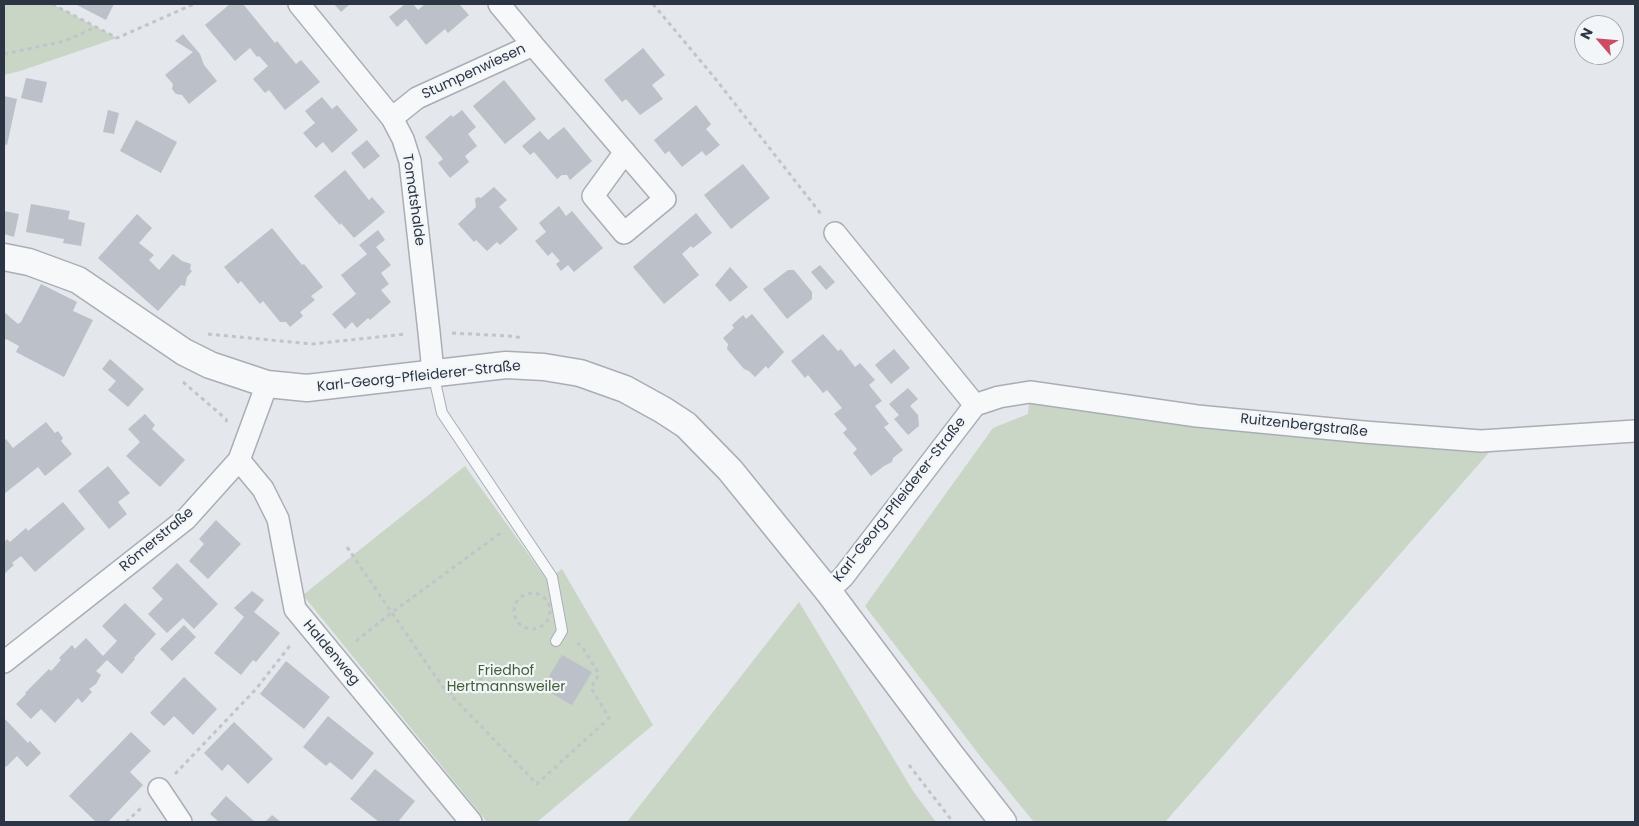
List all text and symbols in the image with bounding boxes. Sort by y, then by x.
north arrow [1574,15,1624,65]
text: N [1575,24,1598,43]
street label: Stumpenwiesen [420,41,528,103]
street label: Tomatshalde [398,153,428,247]
street label: Karl-Georg-Pfleiderer-Straße [316,358,522,396]
street label: Ruitzenbergstraße [1239,411,1369,441]
street label: Karl-Georg-Pfleiderer-Straße [830,414,970,586]
street label: Römerstraße [117,504,197,576]
street label: Haldenweg [299,617,363,689]
park label: Friedhof Hertmannsweiler [447,663,565,696]

